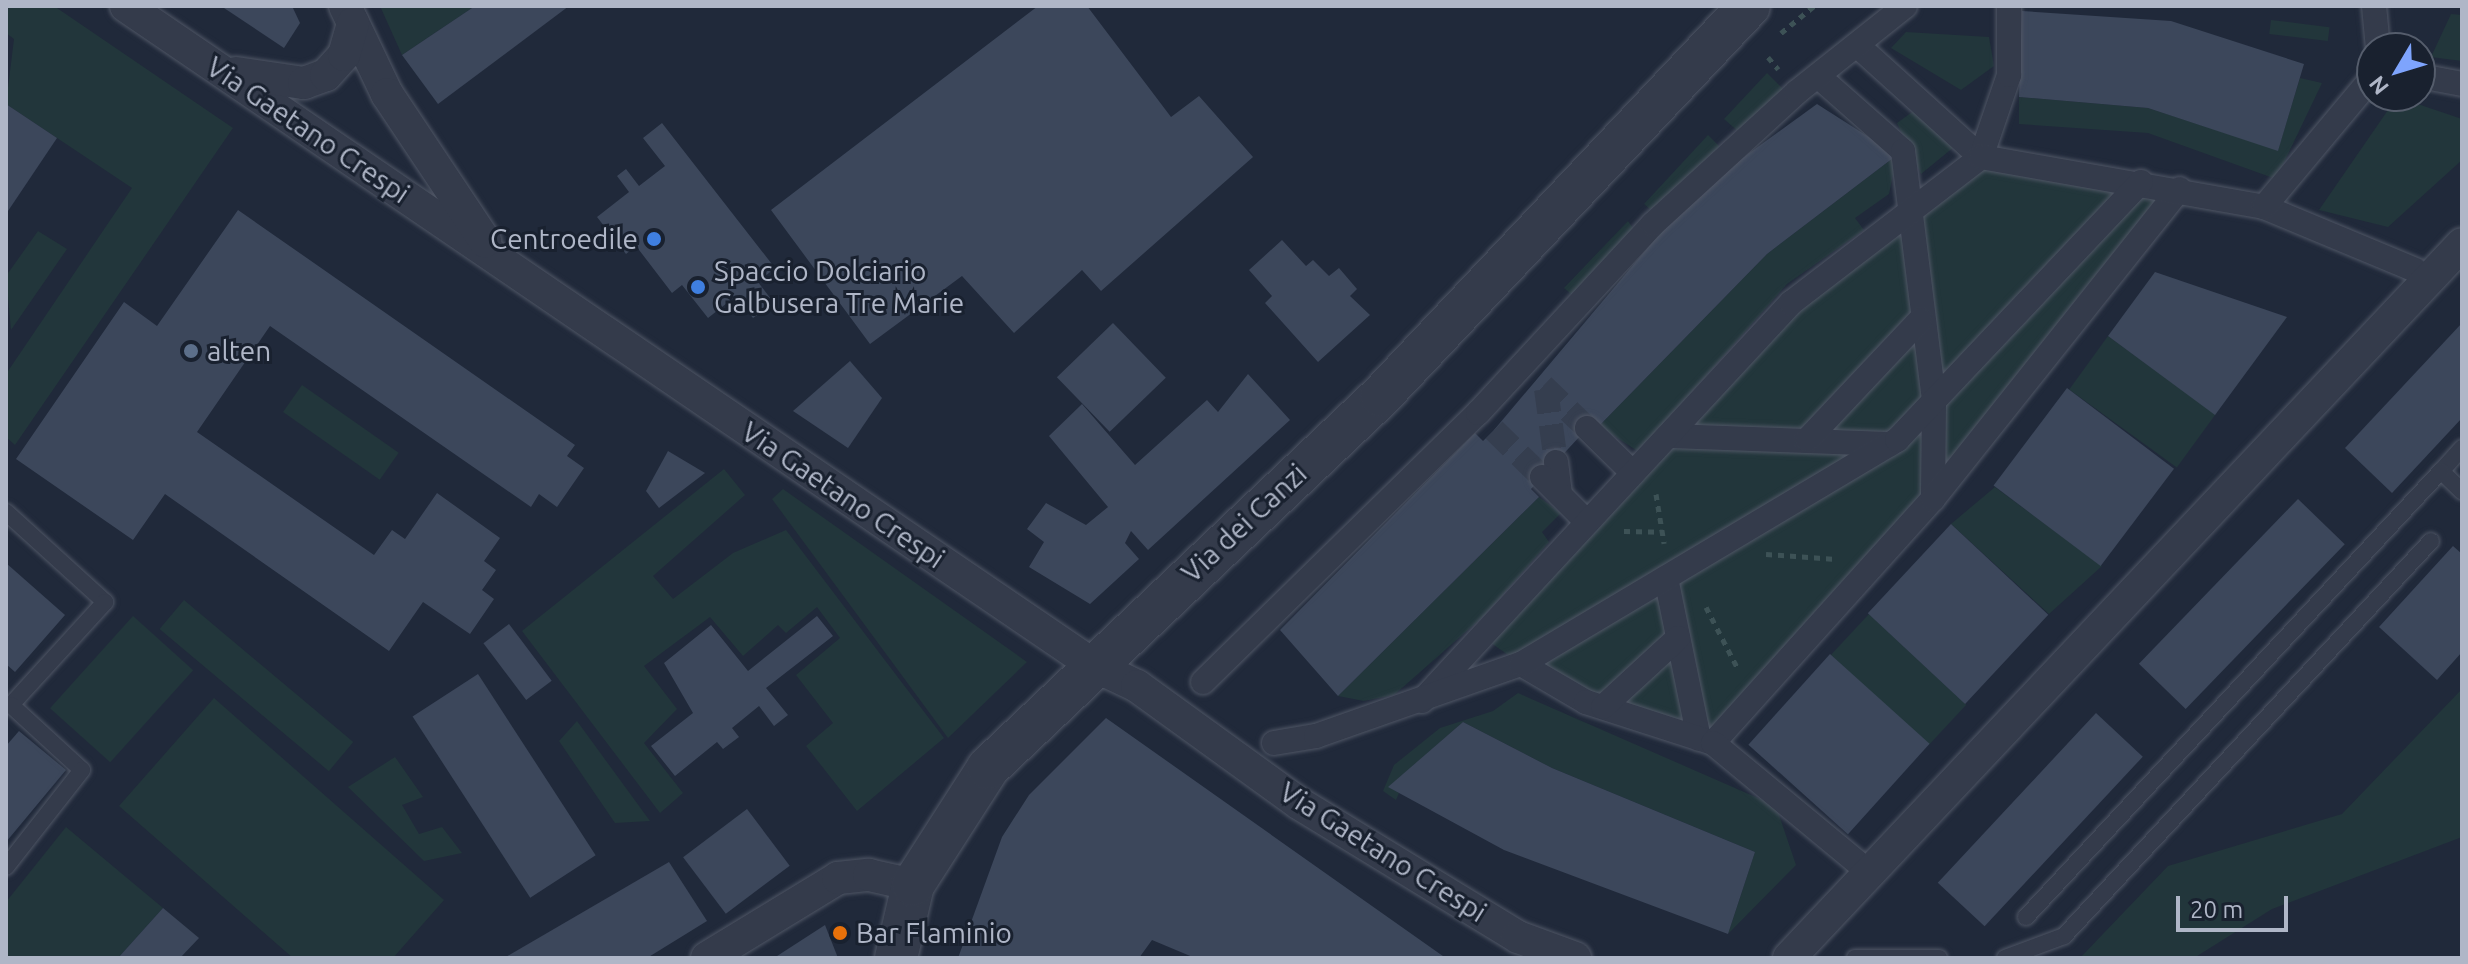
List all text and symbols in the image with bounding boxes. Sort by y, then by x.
north arrow [2356,32,2436,112]
street label: Via Gaetano Crespi [200,50,416,210]
text: N [2363,72,2393,100]
place label: Centroedile [490,222,638,256]
marker: Centroedile [645,230,663,248]
place label: Spaccio Dolciario Galbusera Tre Marie [714,254,964,320]
marker: Spaccio Dolciario Galbusera Tre Marie [689,278,707,296]
place label: alten [207,334,271,368]
marker: alten [182,342,200,360]
street label: Via Gaetano Crespi [735,415,951,575]
street label: Via dei Canzi [1175,457,1313,589]
street label: Via Gaetano Crespi [1273,775,1493,929]
scale bar [2180,880,2292,930]
text: 20 m [2190,896,2243,923]
place label: Bar Flaminio [856,916,1012,950]
marker: Bar Flaminio [831,924,849,942]

